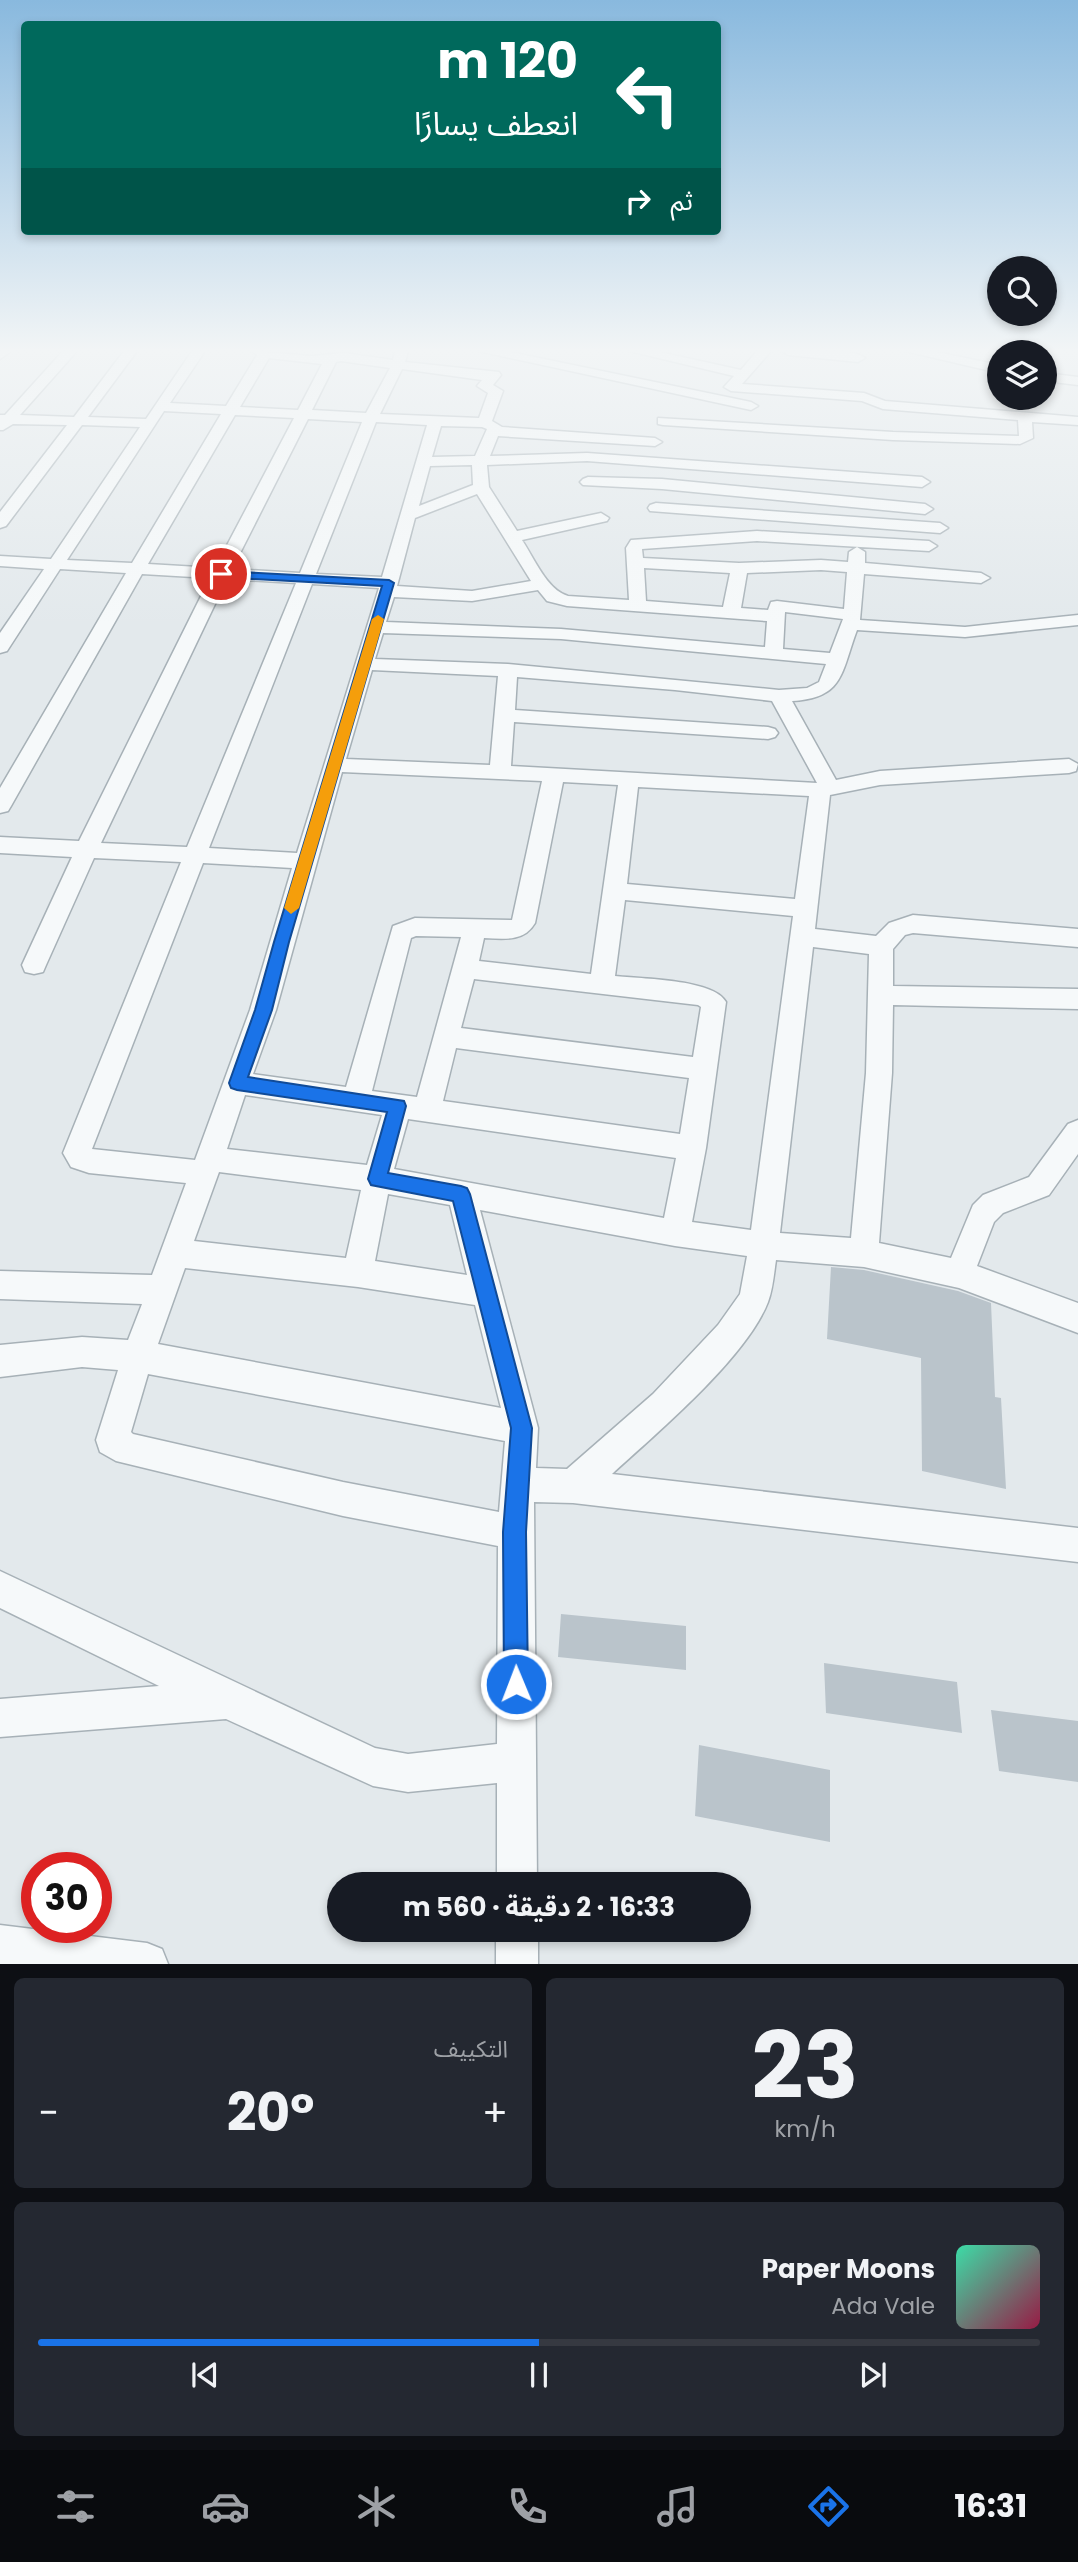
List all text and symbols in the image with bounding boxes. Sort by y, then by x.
text: 120 m [437,27,578,95]
icon: left [602,49,693,140]
text: انعطف يسارًا [414,101,578,146]
icon: right [619,182,657,220]
text: ثم [671,183,693,219]
map controls [987,256,1057,410]
button: search [987,256,1057,326]
button: layers [987,340,1057,410]
pin [191,544,251,604]
icon: arrive [202,555,240,593]
position arrow [479,1647,553,1721]
speed limit sign: 30 [21,1852,112,1943]
text: 16:33 · 2 دقيقة · 560 m [403,1889,675,1925]
text: 23 [751,2002,859,2130]
text: التكييف [434,2033,508,2065]
text: 20° [227,2076,314,2149]
text: − [38,2086,59,2139]
text: + [482,2086,508,2139]
text: km/h [774,2113,836,2145]
text: Paper Moons [762,2251,935,2287]
text: Ada Vale [831,2290,935,2322]
icon: previous [186,2356,224,2394]
icon: pause [520,2356,558,2394]
icon: next [854,2356,892,2394]
icon: filters [51,2482,100,2531]
icon: car [201,2482,250,2531]
icon: climate [352,2482,401,2531]
icon: phone [503,2482,552,2531]
icon: music [653,2482,702,2531]
icon: directions [804,2482,853,2531]
text: 16:31 [954,2483,1027,2528]

